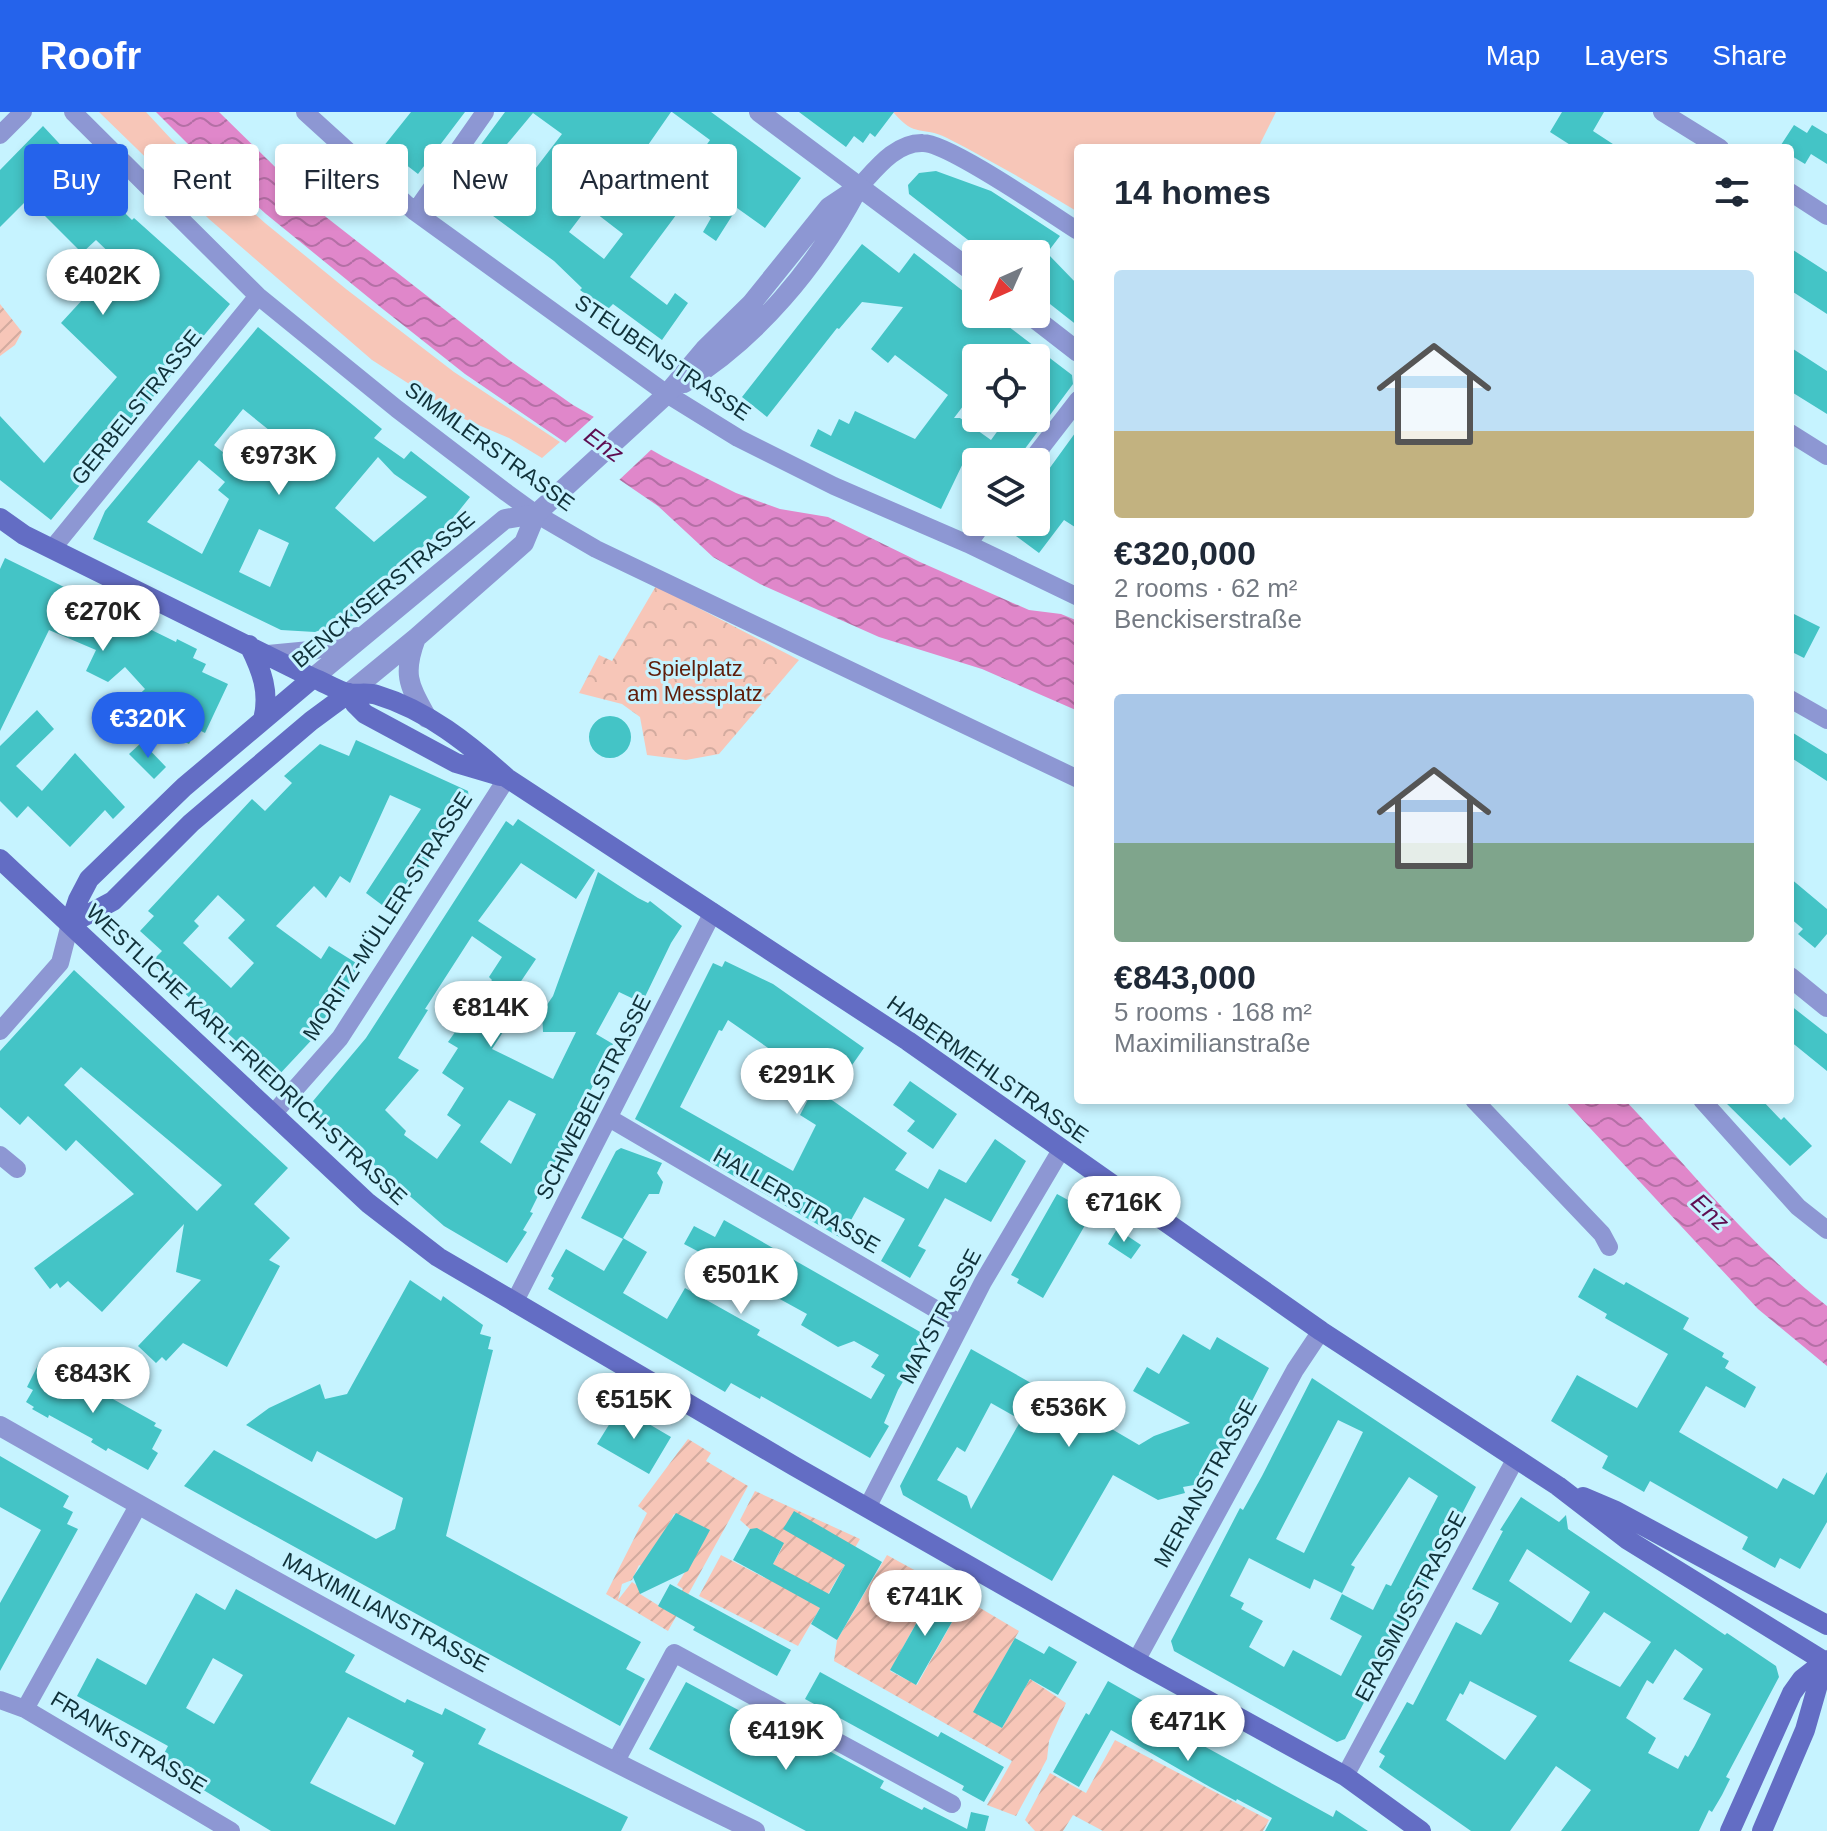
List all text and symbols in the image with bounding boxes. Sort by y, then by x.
text: Roofr [40,35,141,77]
text: Map [1486,40,1540,71]
text: Layers [1584,40,1668,71]
text: Share [1712,40,1787,71]
chip: Buy [24,144,128,216]
chip: Rent [144,144,259,216]
chip: Filters [275,144,408,216]
chip: New [424,144,536,216]
chip: Apartment [552,144,737,216]
icon: filters [1710,170,1754,214]
text: 14 homes [1114,173,1271,211]
north arrow [962,240,1050,328]
map controls [962,240,1050,536]
pin: €402K [47,249,159,317]
text: €402K [65,260,141,290]
street label: STEUBENSTRASSE [570,289,755,426]
icon: home [1362,322,1506,466]
street label: GERBELSTRASSE [66,325,207,490]
button: locate [962,344,1050,432]
street label: SIMMLERSTRASSE [400,377,579,516]
water label: Enz [580,422,629,468]
pin: €973K [223,429,335,497]
text: €973K [241,440,317,470]
button: layers [962,448,1050,536]
street label: BENCKISERSTRASSE [287,506,479,673]
text: €320,000 [1114,534,1256,572]
text: 2 rooms · 62 m² [1114,573,1298,603]
pin: €270K [47,585,159,653]
text: €270K [65,596,141,626]
text: Benckiserstraße [1114,604,1302,634]
park label: Spielplatz am Messplatz [627,656,763,706]
pin: €320K [92,692,204,760]
text: €320K [110,703,186,733]
icon: home [1362,746,1506,890]
street label: MORITZ-MÜLLER-STRASSE [298,787,477,1045]
street label: WESTLICHE KARL-FRIEDRICH-STRASSE [81,899,412,1210]
text: €843,000 [1114,958,1256,996]
pin: €814K [435,981,547,1049]
street label: HABERMEHLSTRASSE [882,990,1093,1148]
street label: SCHWEBELSTRASSE [531,991,656,1204]
text: €814K [453,992,529,1022]
text: 5 rooms · 168 m² [1114,997,1312,1027]
text: Maximilianstraße [1114,1028,1311,1058]
pin: €291K [741,1048,853,1116]
text: €291K [759,1059,835,1089]
street label: HALLERSTRASSE [709,1143,885,1258]
pin: €716K [1068,1176,1180,1244]
text: €716K [1086,1187,1162,1217]
water label: Enz [1686,1188,1735,1236]
street label: MAYSTRASSE [894,1245,986,1388]
pin: €501K [685,1248,797,1316]
text: €501K [703,1259,779,1289]
pin: €843K [37,1347,149,1415]
text: €843K [55,1358,131,1388]
pin: €515K [578,1373,690,1441]
pin: €536K [1013,1381,1125,1449]
text: €515K [596,1384,672,1414]
text: €536K [1031,1392,1107,1422]
street label: MERIANSTRASSE [1149,1395,1262,1572]
street label: ERASMUSSTRASSE [1350,1507,1471,1705]
street label: MAXIMILIANSTRASSE [278,1547,493,1677]
pin: €741K [869,1570,981,1638]
text: €741K [887,1581,963,1611]
street label: FRANKSTRASSE [46,1686,211,1799]
pin: €471K [1132,1695,1244,1763]
pin: €419K [730,1704,842,1772]
text: €471K [1150,1706,1226,1736]
text: €419K [748,1715,824,1745]

